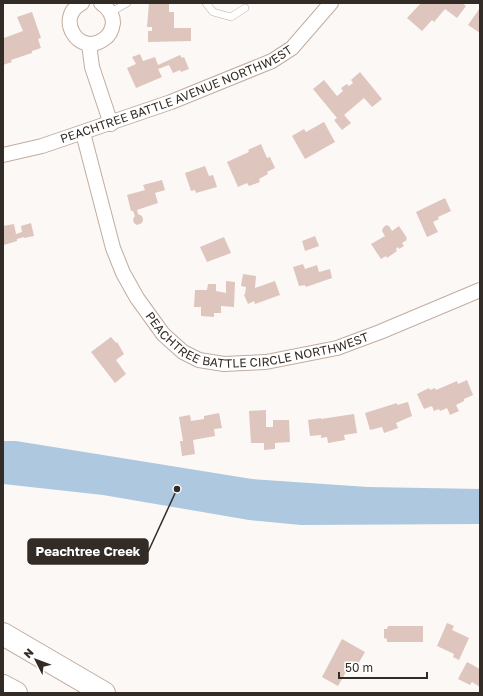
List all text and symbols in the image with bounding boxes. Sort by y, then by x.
street label: PEACHTREE BATTLE AVENUE NORTHWEST [58,42,295,146]
street label: PEACHTREE BATTLE CIRCLE NORTHWEST [142,309,371,371]
callout: Peachtree Creek [28,539,148,564]
text: Peachtree Creek [36,543,141,559]
north arrow [16,640,56,680]
text: N [21,646,36,660]
scale bar [339,654,427,680]
text: 50 m [345,660,373,675]

